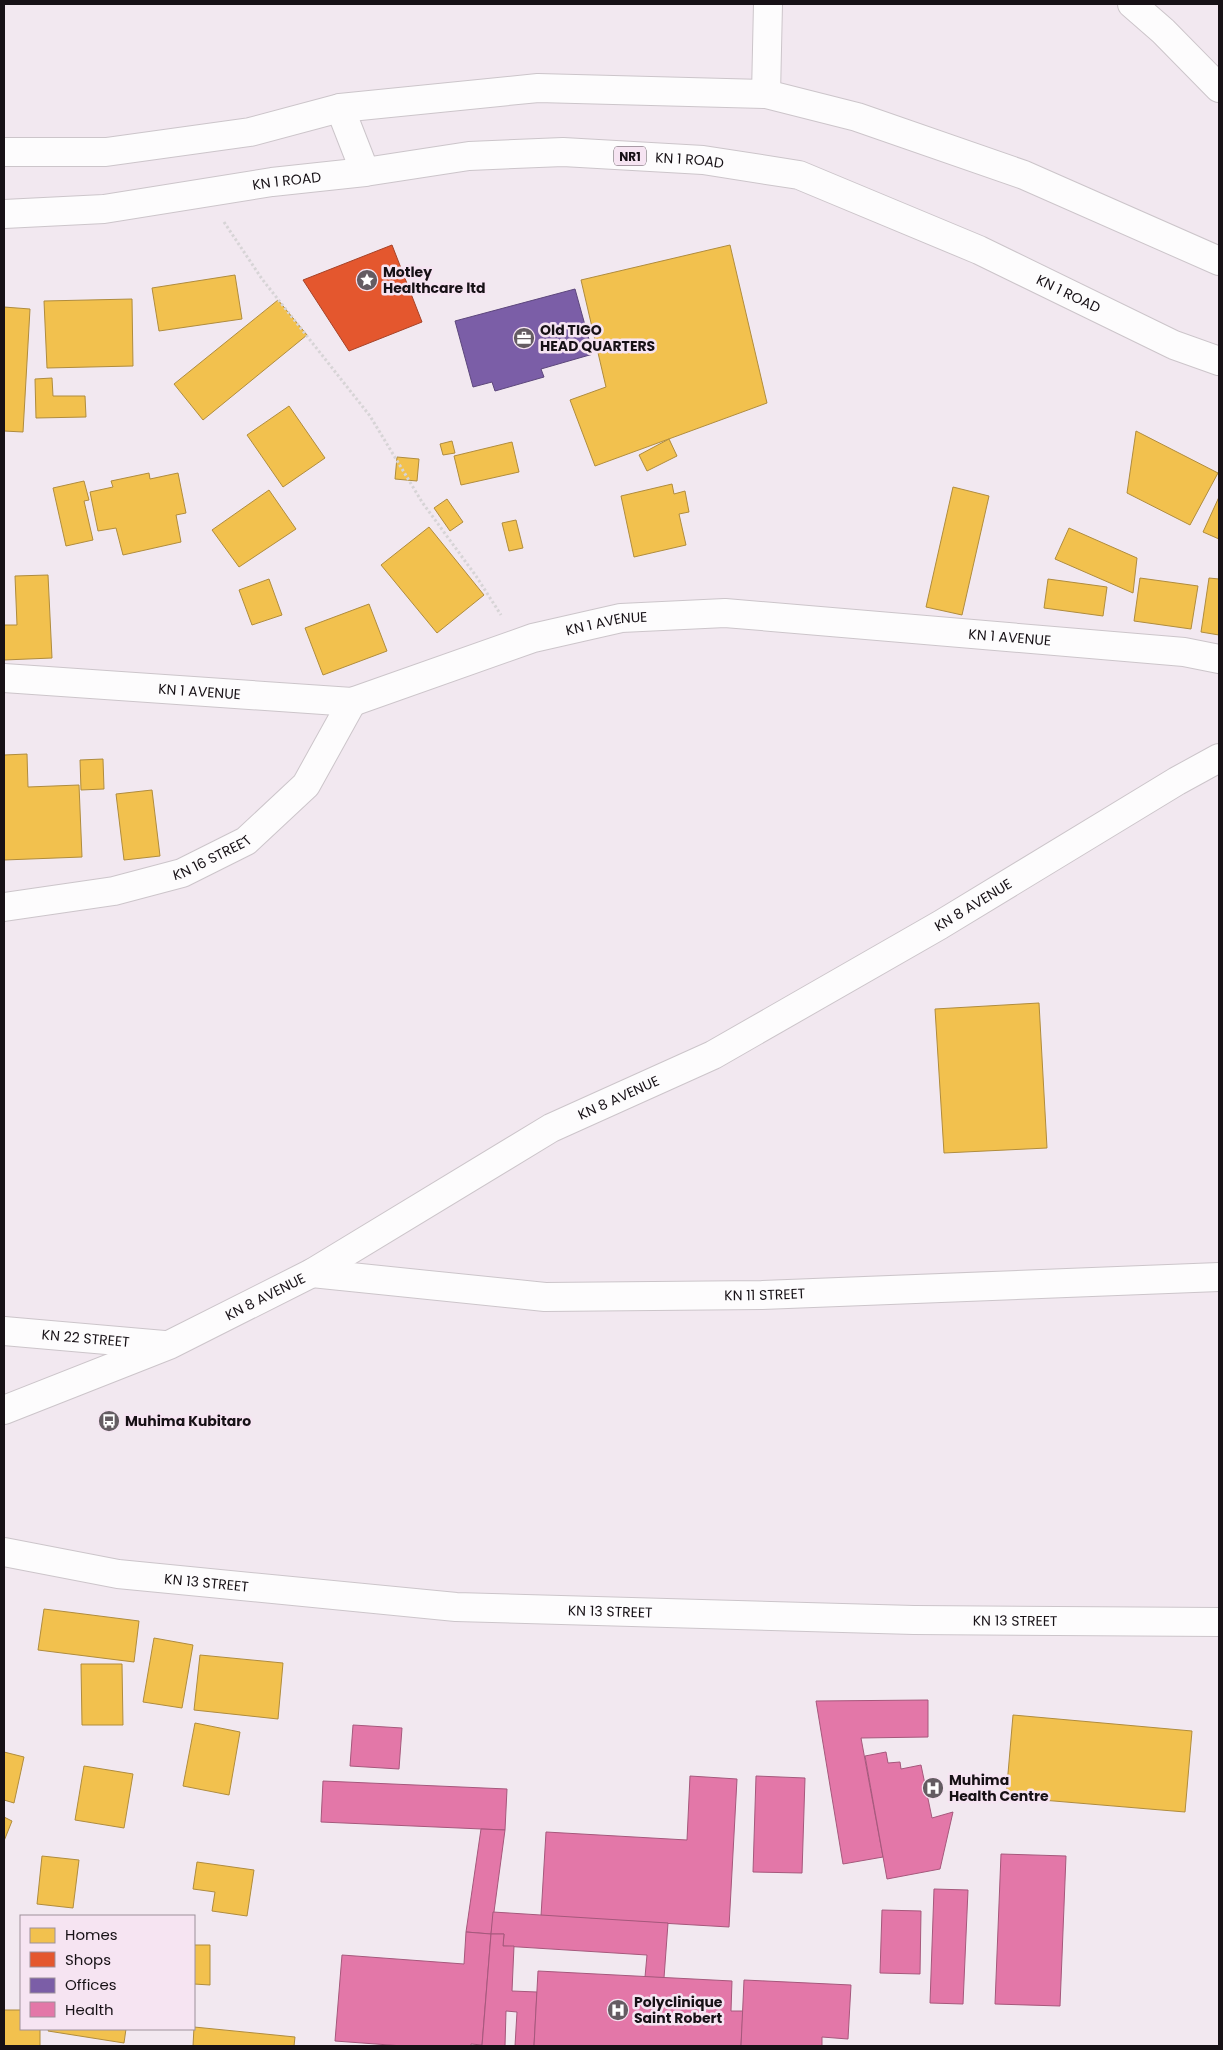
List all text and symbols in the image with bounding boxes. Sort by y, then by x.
road number: NR1 [614,146,646,166]
street label: KN 1 ROAD [655,147,726,173]
street label: KN 1 ROAD [251,167,322,195]
place label: Motley Healthcare ltd [383,262,486,298]
place icon: Motley Healthcare ltd [355,268,379,292]
street label: KN 1 ROAD [1033,269,1104,318]
place label: Old TIGO HEAD QUARTERS [540,320,656,356]
office icon: Old TIGO HEAD QUARTERS [512,326,536,350]
street label: KN 1 AVENUE [564,607,648,640]
street label: KN 1 AVENUE [968,624,1052,651]
street label: KN 1 AVENUE [158,679,242,704]
street label: KN 16 STREET [171,830,257,885]
street label: KN 8 AVENUE [931,874,1016,936]
street label: KN 8 AVENUE [575,1071,662,1125]
street label: KN 8 AVENUE [222,1268,309,1325]
street label: KN 11 STREET [724,1283,806,1305]
street label: KN 22 STREET [41,1324,131,1352]
bus stop icon: Muhima Kubitaro [97,1409,121,1433]
place label: Muhima Kubitaro [125,1411,251,1431]
street label: KN 13 STREET [163,1569,250,1597]
street label: KN 13 STREET [568,1600,653,1623]
street label: KN 13 STREET [973,1610,1058,1631]
place label: Muhima Health Centre [949,1770,1049,1806]
hospital icon: Muhima Health Centre [921,1776,945,1800]
legend [20,1915,195,2030]
text: Homes [65,1924,118,1945]
text: Shops [65,1949,111,1970]
text: Offices [65,1974,117,1995]
place label: Polyclinique Saint Robert [634,1992,723,2028]
hospital icon: Polyclinique Saint Robert [606,1998,630,2022]
text: Health [65,1999,114,2020]

